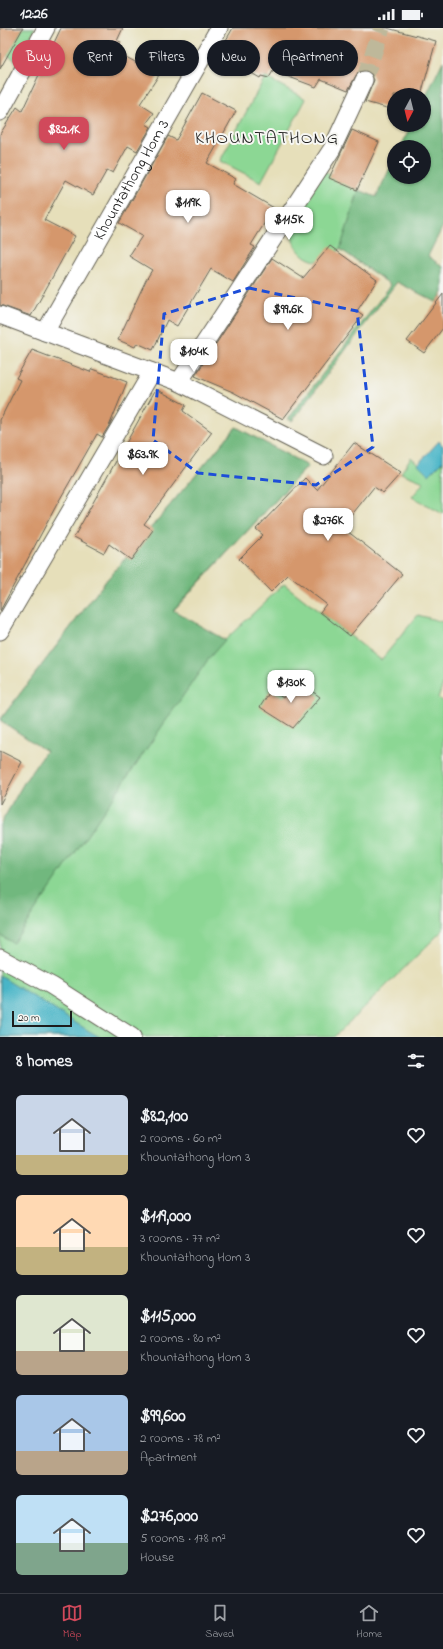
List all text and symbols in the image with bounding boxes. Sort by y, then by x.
text: 12:26 [20,3,48,25]
chip: Buy [12,40,65,76]
chip: Rent [73,40,127,76]
chip: Filters [135,40,199,76]
chip: New [207,40,260,76]
chip: Apartment [268,40,358,76]
north arrow [387,88,431,132]
map controls [387,88,431,184]
street label: Khountathong Hom 3 [88,115,176,245]
pin: $82.1K [31,117,97,151]
text: $82.1K [48,120,80,139]
district label: KHOUNTATHONG [195,126,339,152]
button: locate [387,140,431,184]
pin: $119K [160,190,216,224]
text: $119K [175,193,201,212]
pin: $115K [261,207,317,241]
text: $115K [274,210,304,229]
pin: $99.6K [255,297,321,331]
text: $99.6K [273,300,303,319]
pin: $104K [166,339,222,373]
text: $104K [179,342,209,361]
pin: $63.9K [110,442,176,476]
text: $63.9K [127,445,159,464]
pin: $276K [300,508,356,542]
text: $276K [312,511,344,530]
pin: $130K [263,670,319,704]
text: $130K [276,673,306,692]
scale bar [12,1009,72,1028]
text: 20 m [18,1010,40,1026]
text: 8 homes [16,1049,73,1074]
icon: filters [405,1050,427,1072]
text: $82,100 [140,1104,188,1129]
icon: home [48,1111,96,1159]
icon: heart [405,1124,427,1146]
text: 2 rooms · 60 m² [140,1129,222,1148]
text: Khountathong Hom 3 [140,1148,250,1167]
text: $119,000 [140,1204,191,1229]
icon: home [48,1211,96,1259]
icon: heart [405,1224,427,1246]
text: 3 rooms · 77 m² [140,1229,220,1248]
text: Khountathong Hom 3 [140,1248,250,1267]
text: $115,000 [140,1304,196,1329]
icon: home [48,1311,96,1359]
icon: heart [405,1324,427,1346]
text: 2 rooms · 80 m² [140,1329,221,1348]
text: Khountathong Hom 3 [140,1348,250,1367]
text: $99,600 [140,1404,186,1429]
icon: home [48,1411,96,1459]
icon: heart [405,1424,427,1446]
text: 2 rooms · 78 m² [140,1429,221,1448]
text: Apartment [140,1448,197,1467]
text: $276,000 [140,1504,198,1529]
icon: home [48,1511,96,1559]
icon: heart [405,1524,427,1546]
text: 5 rooms · 178 m² [140,1529,226,1548]
text: House [140,1548,174,1567]
tab: Map [61,1602,83,1642]
tab: Saved [205,1602,234,1642]
tab: Home [356,1602,382,1642]

